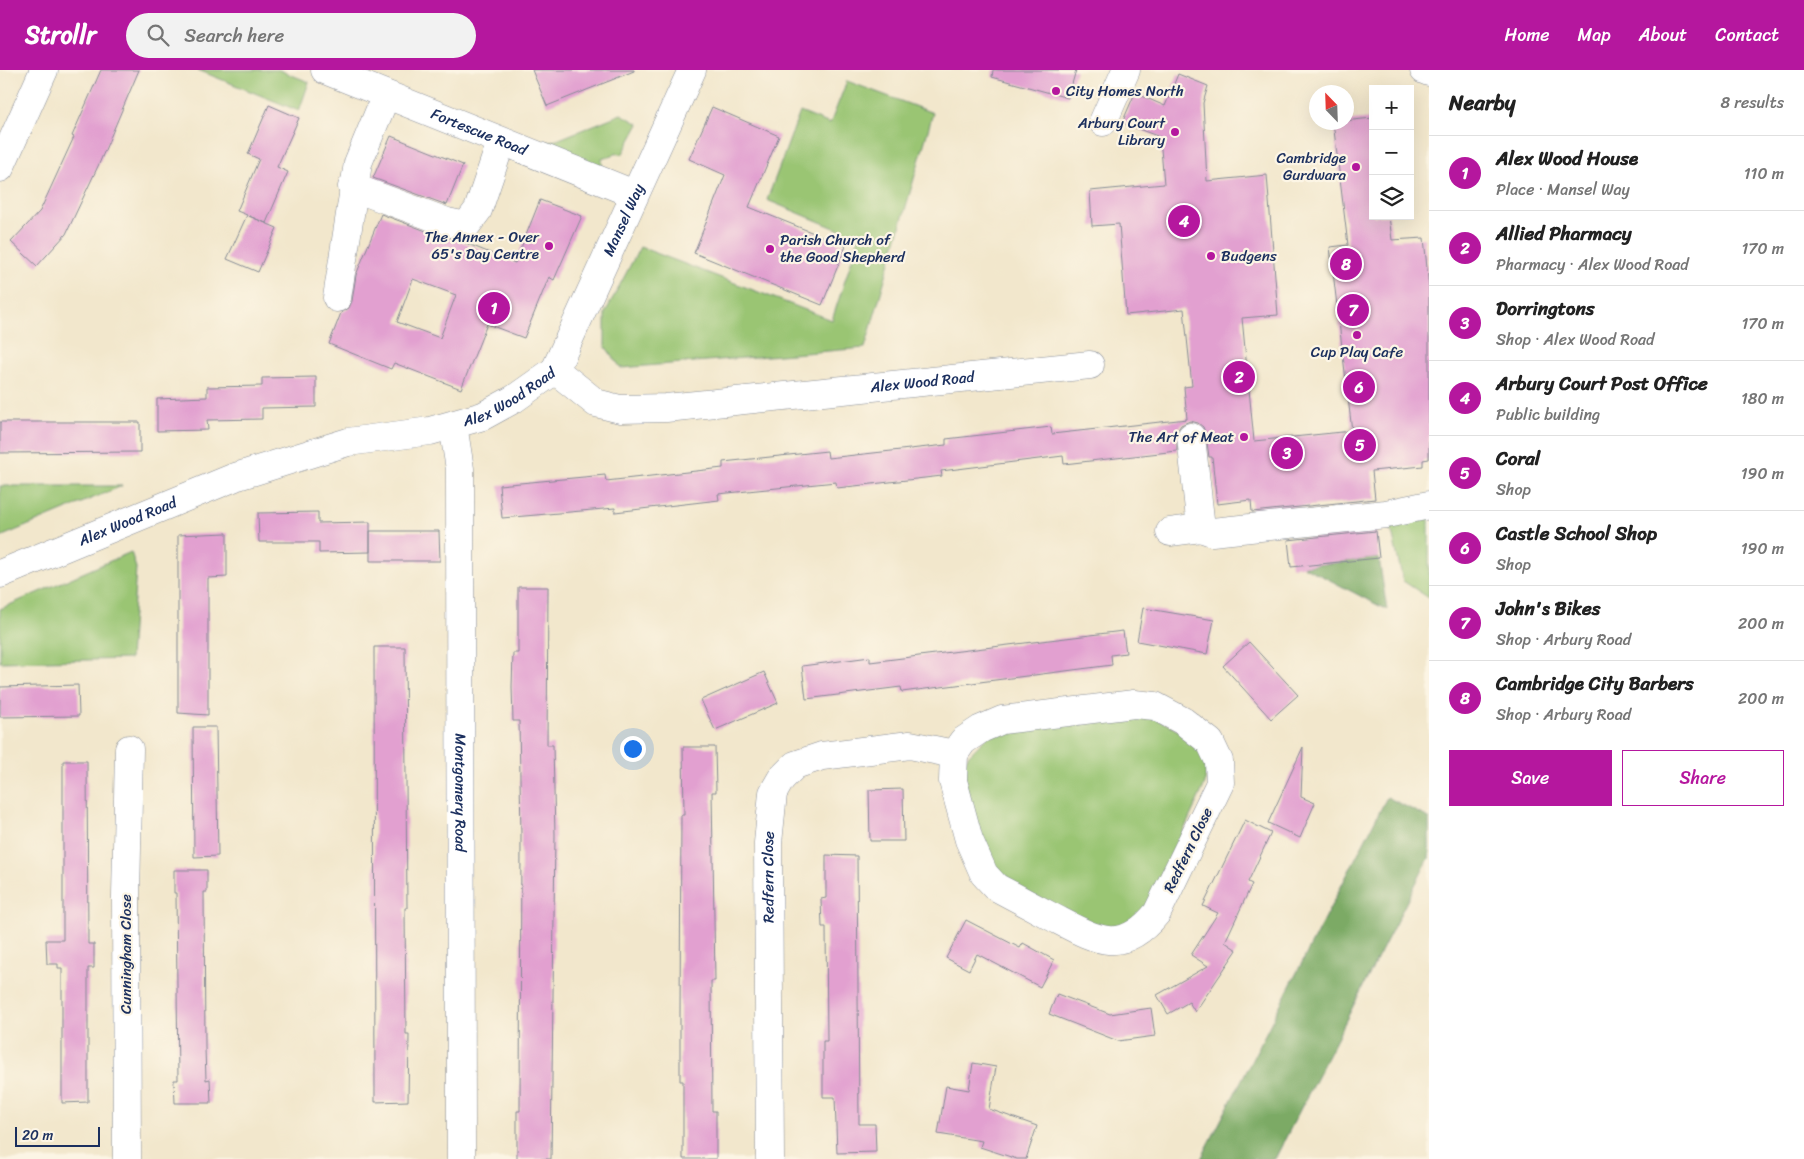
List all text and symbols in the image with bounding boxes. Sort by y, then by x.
search box [126,13,476,58]
text: Strollr [25,14,96,56]
text: Search here [184,19,284,52]
text: Home [1505,19,1550,51]
text: Map [1578,19,1611,51]
text: About [1639,19,1687,51]
text: Contact [1715,19,1779,51]
icon: search [144,21,172,49]
place label: City Homes North [1066,78,1184,104]
text: Nearby [1449,84,1515,122]
marker: City Homes North [1050,85,1062,97]
north arrow [1309,85,1354,130]
map controls [1369,85,1414,220]
button: + [1369,85,1414,130]
text: 8 results [1721,88,1784,117]
street label: Fortescue Road [427,101,532,163]
place label: Arbury Court Library [1077,110,1166,153]
marker: Arbury Court Library [1169,126,1181,138]
button: − [1369,130,1414,175]
text: Alex Wood House [1496,142,1638,175]
place label: Cambridge Gurdwara [1277,145,1346,188]
text: 1 [1462,159,1468,188]
text: 110 m [1744,159,1784,188]
marker: Cambridge Gurdwara [1350,161,1362,173]
button: layers [1369,175,1414,220]
text: Place · Mansel Way [1496,175,1630,204]
street label: Mansel Way [596,179,652,261]
pin: 4 [1168,202,1200,240]
text: Allied Pharmacy [1496,217,1632,250]
place label: The Annex - Over 65's Day Centre [424,224,540,267]
place label: Parish Church of the Good Shepherd [780,227,906,270]
text: 2 [1460,234,1470,263]
text: 170 m [1741,234,1784,263]
marker: The Annex - Over 65's Day Centre [543,240,555,252]
marker: Parish Church of the Good Shepherd [764,243,776,255]
place label: Budgens [1221,243,1277,269]
pin: 8 [1330,245,1362,283]
marker: Budgens [1205,250,1217,262]
text: Pharmacy · Alex Wood Road [1496,250,1689,279]
pin: 1 [478,289,510,327]
pin: 7 [1337,291,1369,329]
text: Dorringtons [1496,292,1595,325]
text: 3 [1461,309,1469,338]
text: 170 m [1741,309,1784,338]
text: Shop · Alex Wood Road [1496,325,1655,354]
marker: Cup Play Cafe [1351,329,1363,341]
place label: Cup Play Cafe [1311,339,1403,365]
pin: 2 [1223,358,1255,396]
street label: Alex Wood Road [459,360,562,434]
street label: Alex Wood Road [868,364,976,400]
text: Arbury Court Post Office [1496,367,1708,400]
pin: 6 [1343,368,1375,406]
text: 4 [1460,384,1470,413]
text: 180 m [1741,384,1784,413]
text: Public building [1496,400,1600,429]
place label: The Art of Meat [1129,424,1234,450]
pin: 5 [1344,426,1376,464]
marker: The Art of Meat [1238,431,1250,443]
pin: 3 [1271,434,1303,472]
text: Coral [1496,442,1540,475]
text: 5 [1460,459,1470,488]
text: 190 m [1741,459,1784,488]
text: Shop [1496,475,1531,504]
street label: Alex Wood Road [74,489,182,554]
text: Castle School Shop [1496,517,1657,550]
text: 6 [1460,534,1470,563]
text: 190 m [1741,534,1784,563]
text: Shop [1496,550,1531,579]
text: John's Bikes [1496,592,1600,625]
text: 7 [1460,609,1470,638]
text: 200 m [1738,609,1784,638]
text: Shop · Arbury Road [1496,625,1631,654]
text: Cambridge City Barbers [1496,667,1694,700]
text: 8 [1460,684,1470,713]
text: 200 m [1738,684,1784,713]
text: Shop · Arbury Road [1496,700,1631,729]
street label: Montgomery Road [447,733,474,853]
your location [620,736,646,762]
button: Save [1449,750,1612,806]
button: Share [1622,750,1784,806]
street label: Redfern Close [1156,803,1220,897]
street label: Redfern Close [755,829,782,923]
street label: Cunningham Close [113,894,139,1014]
text: 20 m [22,1123,53,1148]
scale bar [15,1124,100,1147]

